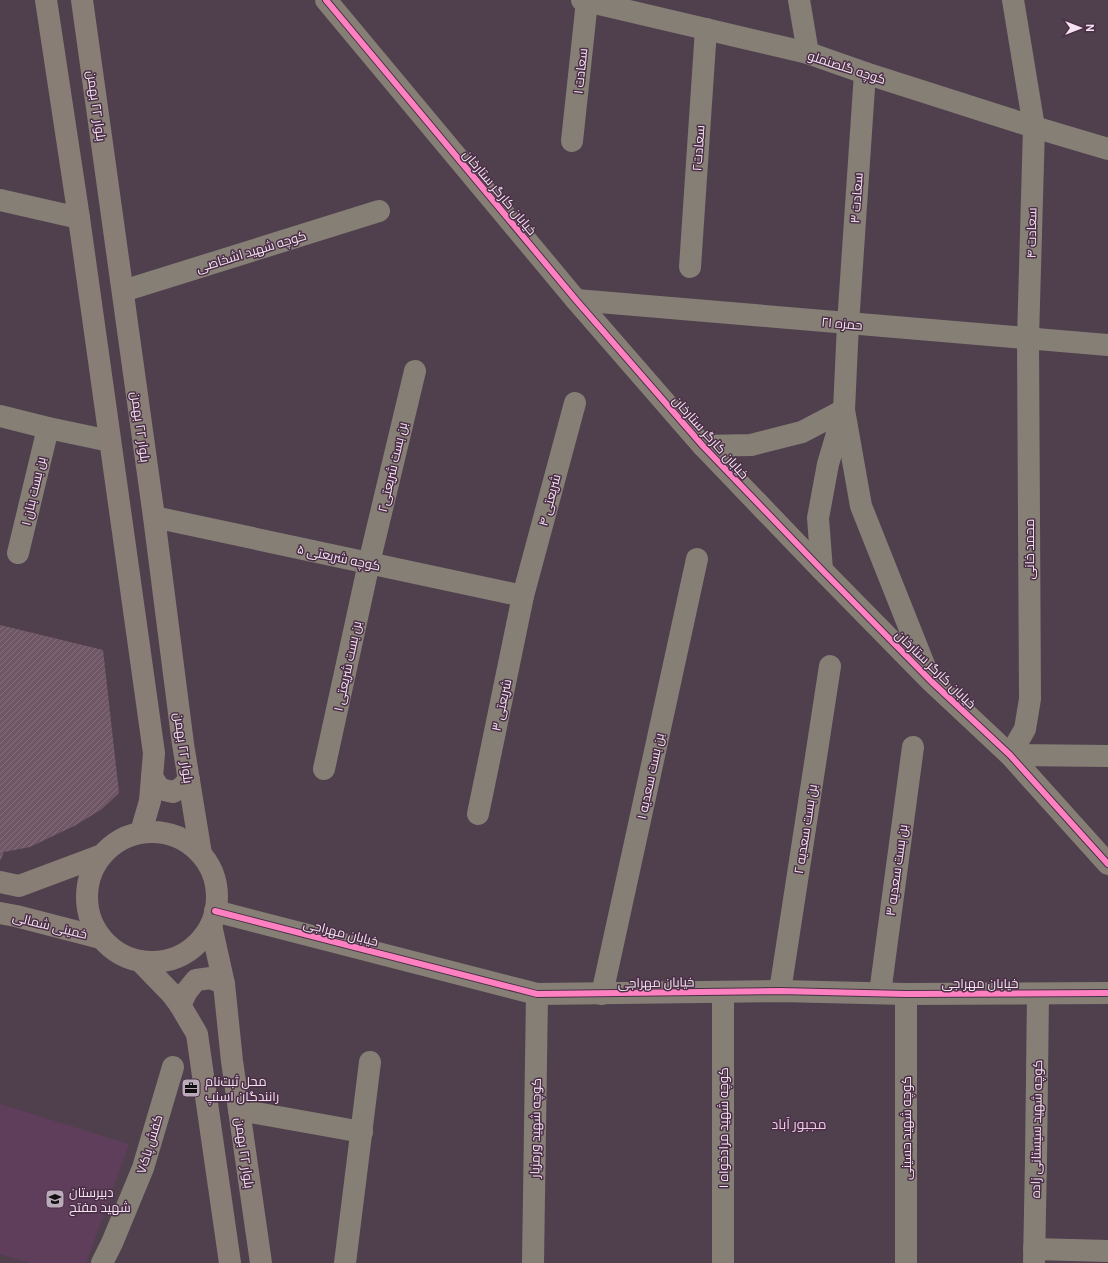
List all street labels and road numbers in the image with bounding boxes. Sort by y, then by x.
street label: سعادت ۱ [570,47,590,95]
street label: کوچه گلصنملو [805,47,888,89]
street label: بلوار ۲۲ بهمن [84,70,110,142]
street label: سعادت۲ [688,124,708,172]
street label: خیابان کارگر ستارخان [460,146,540,238]
street label: سعادت ۳ [846,172,866,224]
street label: سعادت ۴ [1023,207,1039,259]
street label: کوچه شهید اشخاصی [194,227,309,277]
street label: حمزه ۲۱ [821,313,863,333]
street label: بلوار ۲۲ بهمن [128,391,154,463]
street label: خیابان کارگر ستارخان [669,392,753,482]
street label: بن بست شریعتی۲ [374,420,410,514]
street label: بن بست بنان ۱ [17,455,49,527]
street label: شریعتی ۴ [534,472,564,528]
street label: محمد خانی [1021,519,1037,579]
street label: ۵ کوچه شریعتی [295,540,382,576]
street label: بن بست شریعتی ۱ [330,619,364,713]
street label: خیابان کارگر ستارخان [892,626,980,712]
street label: شریعتی ۳ [488,677,514,733]
street label: بلوار ۲۲ بهمن [171,712,197,784]
street label: بن بست سعدیه ۱ [633,731,667,821]
street label: بن بست سعدیه ۲ [790,783,820,875]
street label: بن بست سعدیه ۳ [882,823,910,917]
street label: خمینی شمالی [11,908,89,942]
street label: خیابان مهراجی [302,915,380,949]
street label: خیابان مهراجی [617,973,695,991]
street label: خیابان مهراجی [942,975,1018,991]
street label: کوچه شهید سیستانی زاده [1027,1060,1047,1198]
street label: ۱ کوچه شهید مرادخواه [715,1067,733,1189]
street label: کوچه شهید حسینی [898,1076,916,1180]
street label: کوچه شهید ورمزیار [526,1078,546,1179]
street label: کفش پاک۷ [132,1112,168,1176]
street label: بلوار ۲۲ بهمن [232,1117,258,1189]

